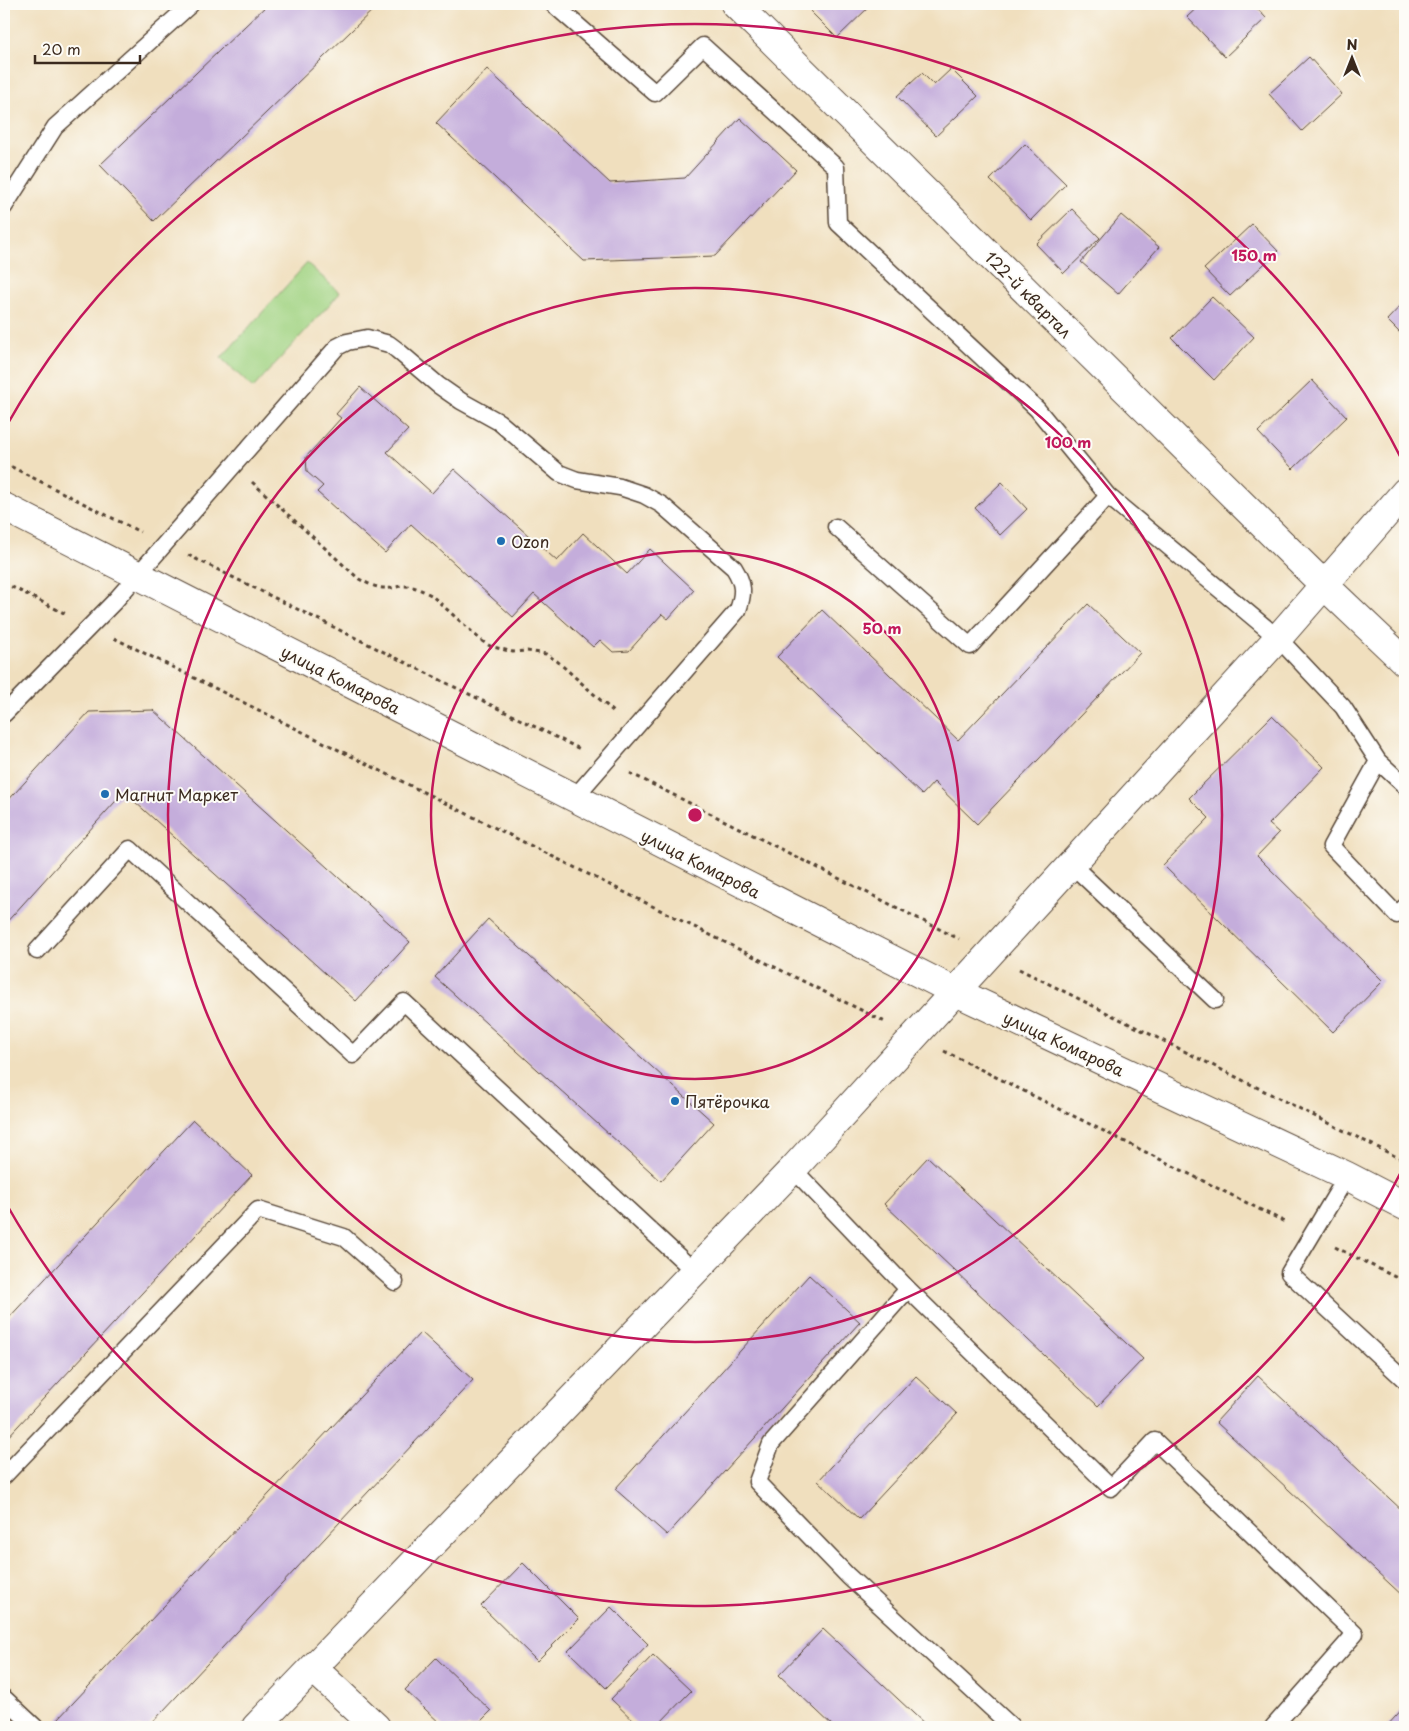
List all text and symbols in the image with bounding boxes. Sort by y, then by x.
scale bar [35,32,140,64]
north arrow [1326,32,1376,82]
text: N [1346,34,1358,55]
text: 20 m [42,37,81,60]
text: 150 m [1231,243,1277,266]
street label: 122-й квартал [980,245,1078,343]
text: 100 m [1045,430,1091,453]
place label: Ozon [511,529,549,553]
marker: Ozon [495,535,507,547]
text: 50 m [863,616,901,639]
street label: улица Комарова [277,639,405,719]
place label: Магнит Маркет [115,782,238,806]
marker: Магнит Маркет [99,788,111,800]
centre of rings [686,806,704,824]
street label: улица Комарова [637,823,765,903]
street label: улица Комарова [1000,1004,1128,1082]
place label: Пятёрочка [685,1089,770,1113]
marker: Пятёрочка [669,1095,681,1107]

